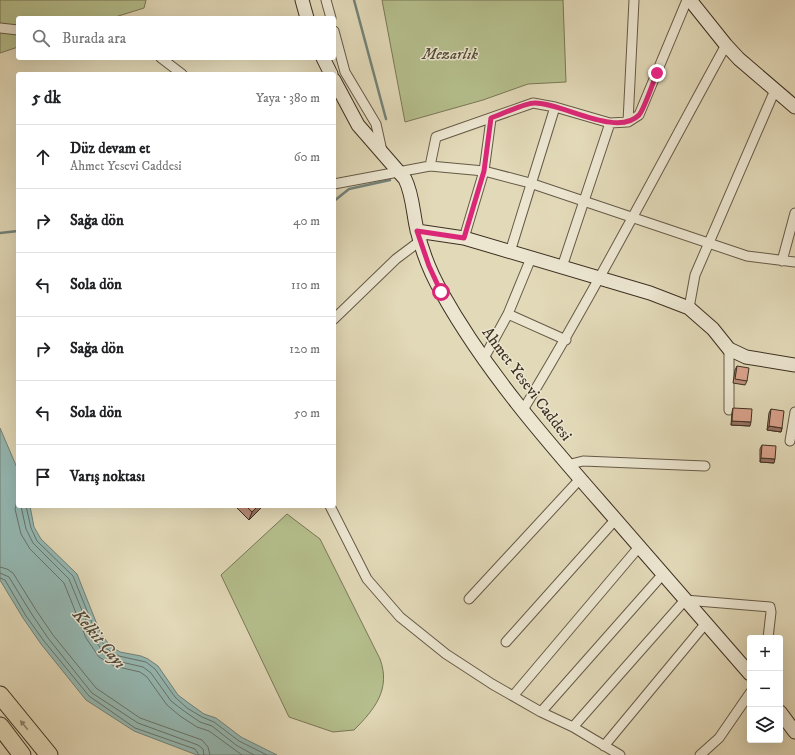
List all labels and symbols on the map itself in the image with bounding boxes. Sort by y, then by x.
park label: Mezarlık [421,44,478,64]
route end [648,64,666,82]
route start [432,283,450,301]
street label: Ahmet Yesevi Caddesi [478,323,576,445]
water label: Kelkit Çayı [67,604,131,674]
one-way arrow [20,720,29,730]

